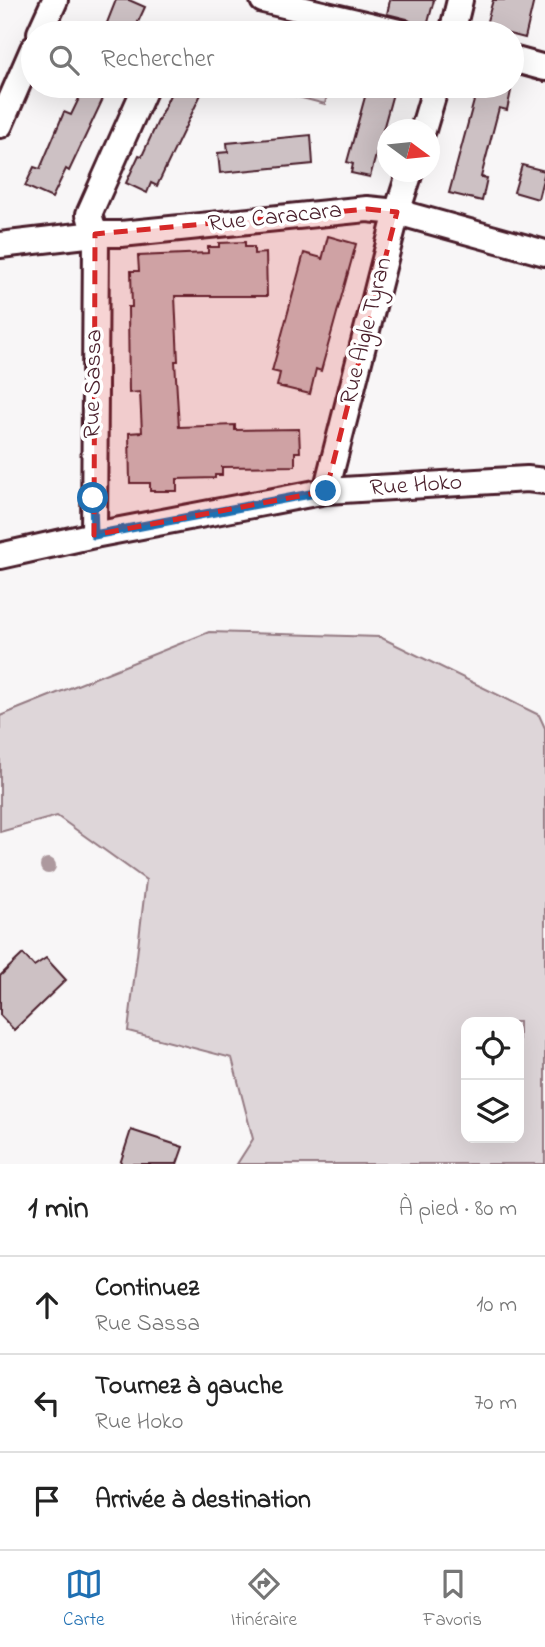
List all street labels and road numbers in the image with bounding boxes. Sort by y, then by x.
street label: Rue Caracara [206,194,344,242]
street label: Rue Aigle Tyran [332,254,403,409]
street label: Rue Sassa [76,329,112,439]
street label: Rue Hoko [369,465,463,507]

